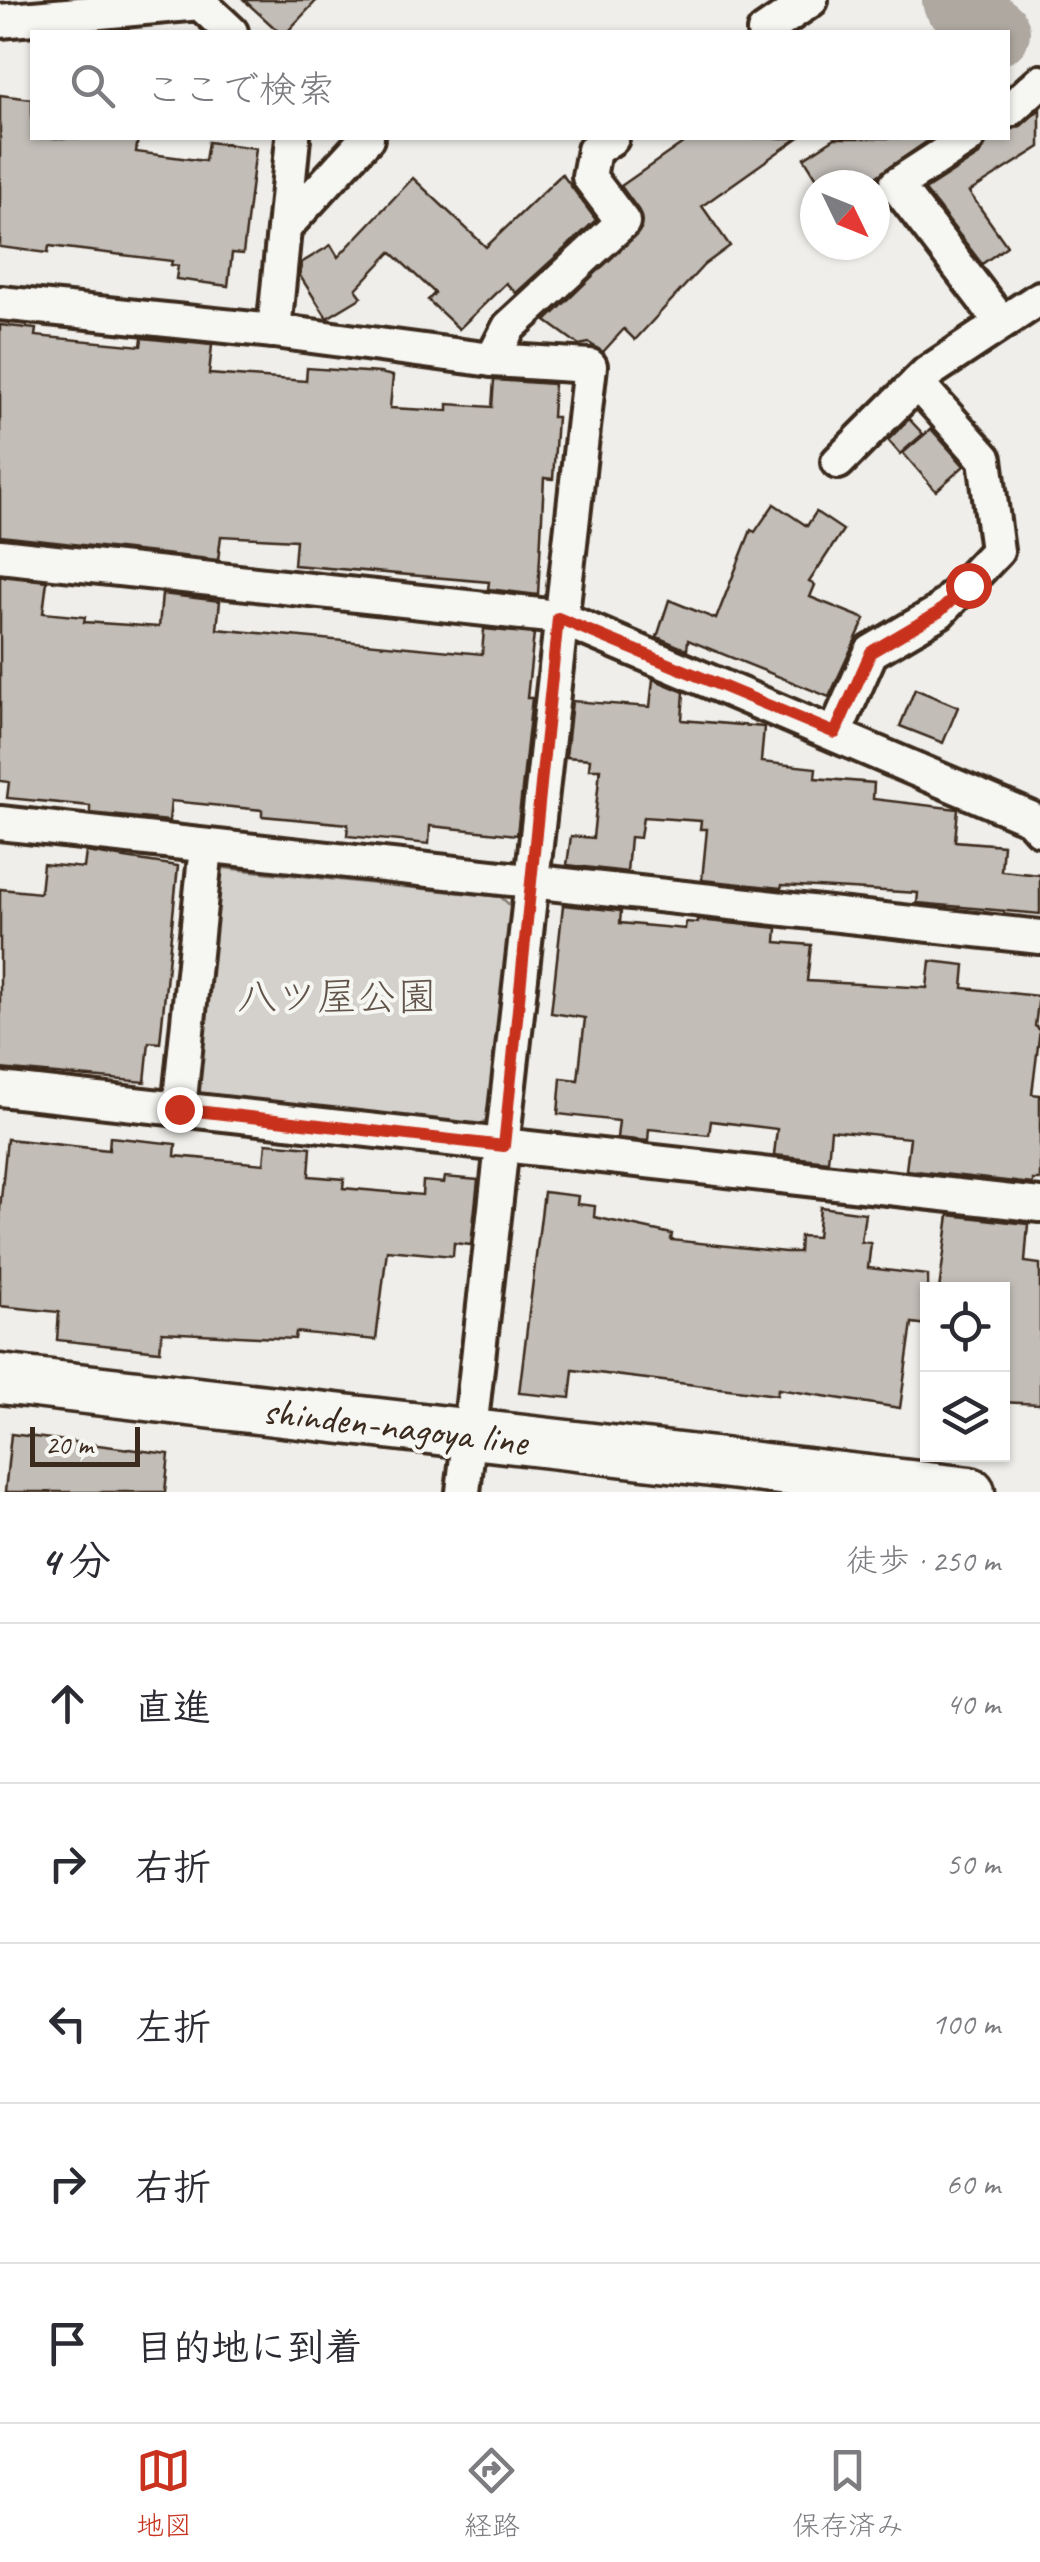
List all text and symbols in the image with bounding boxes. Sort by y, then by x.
search box [30,30,1010,140]
icon: search [65,58,120,113]
text: ここで検索 [145,66,335,113]
north arrow [800,170,890,260]
route start [946,563,992,609]
park label: 八ツ屋公園 [237,972,437,1022]
route end [157,1087,203,1133]
map controls [920,1282,1010,1462]
button: locate [920,1282,1010,1372]
button: layers [920,1372,1010,1462]
street label: shinden-nagoya line [260,1385,533,1467]
scale bar [30,1422,140,1466]
text: 20 m [45,1427,93,1462]
text: 4 分 [40,1535,111,1588]
text: 徒歩 · 250 m [846,1540,1000,1581]
icon: ahead [40,1676,95,1731]
text: 40 m [946,1683,1000,1724]
text: 直進 [135,1684,211,1731]
icon: right [40,1836,95,1891]
text: 50 m [946,1843,1000,1884]
text: 右折 [135,1844,211,1891]
icon: left [40,1996,95,2051]
text: 100 m [931,2003,1000,2044]
text: 左折 [135,2004,211,2051]
icon: right [40,2156,95,2211]
text: 60 m [946,2163,1000,2204]
text: 右折 [135,2164,211,2211]
icon: arrive [40,2316,95,2371]
text: 目的地に到着 [135,2324,363,2371]
tab: 地図 [136,2443,192,2543]
tab: 経路 [464,2443,520,2543]
tab: 保存済み [792,2443,904,2543]

